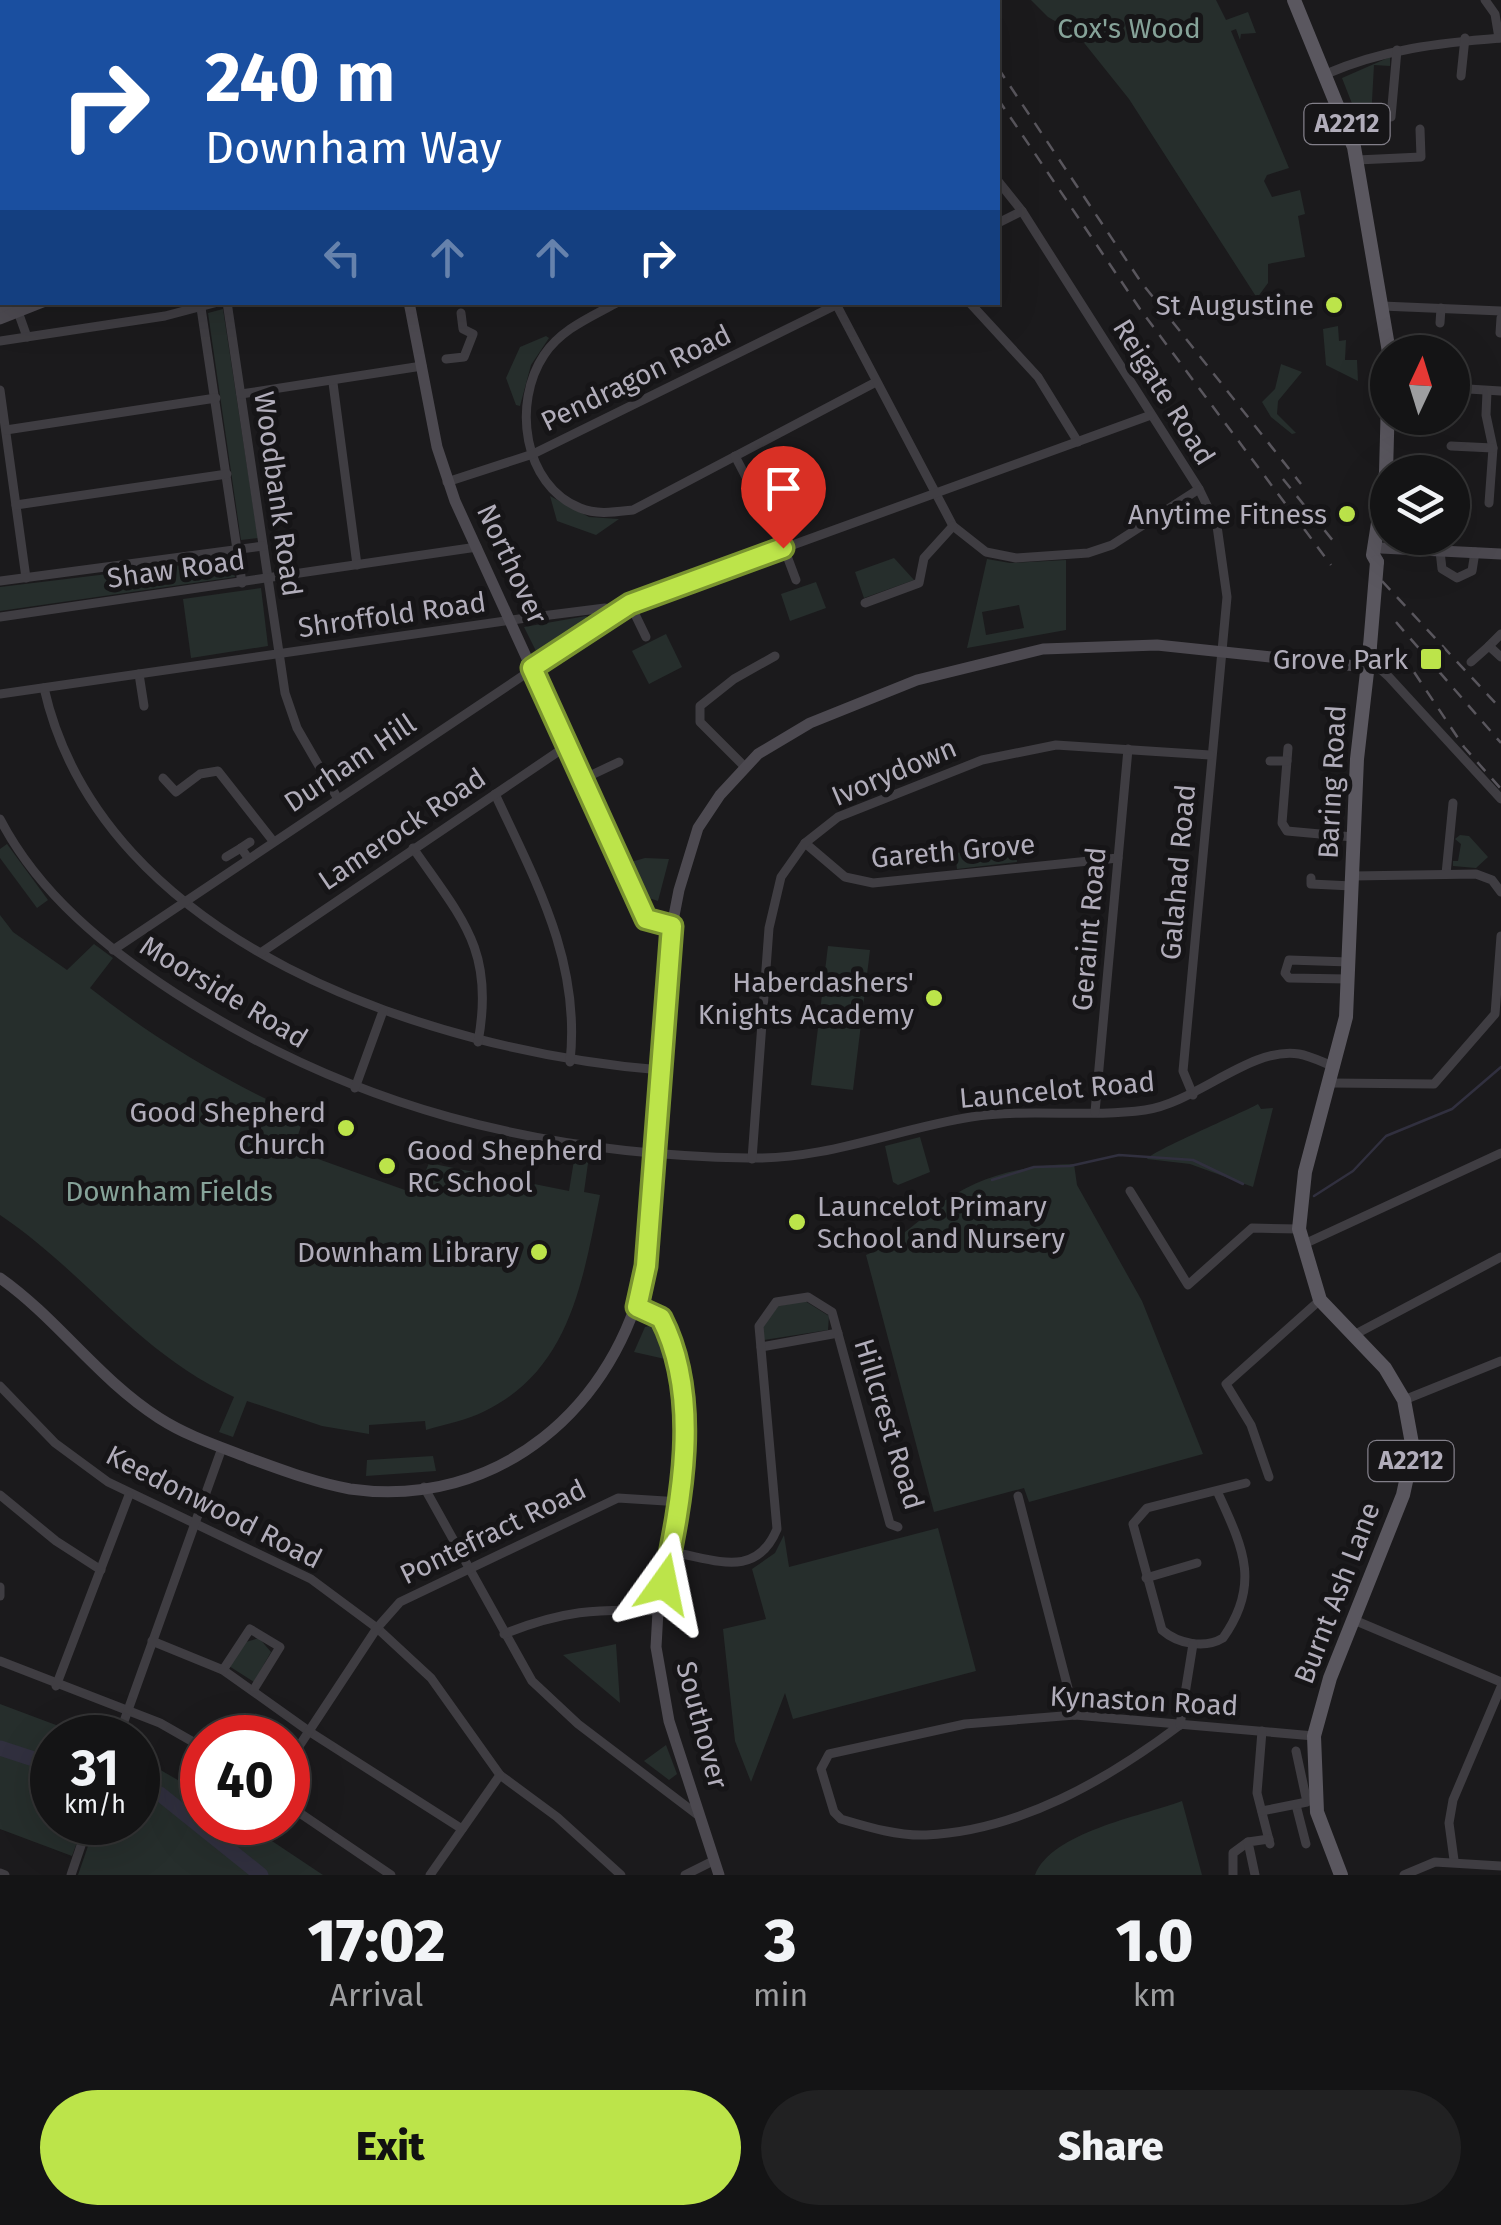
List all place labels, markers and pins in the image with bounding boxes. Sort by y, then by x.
place label: St Augustine [1156,289,1314,322]
marker: St Augustine [1323,294,1345,316]
pin [741,446,826,549]
place label: Anytime Fitness [1128,498,1327,531]
marker: Anytime Fitness [1336,503,1358,525]
place label: Grove Park [1273,643,1409,676]
marker: Grove Park [1418,646,1444,672]
place label: Haberdashers' Knights Academy [698,966,914,1031]
marker: Haberdashers' Knights Academy [923,987,945,1009]
place label: Good Shepherd Church [130,1096,326,1161]
marker: Good Shepherd Church [335,1117,357,1139]
place label: Good Shepherd RC School [407,1134,603,1199]
marker: Good Shepherd RC School [376,1155,398,1177]
place label: Launcelot Primary School and Nursery [817,1190,1065,1255]
marker: Launcelot Primary School and Nursery [786,1211,808,1233]
place label: Downham Library [297,1236,519,1269]
marker: Downham Library [528,1241,550,1263]

